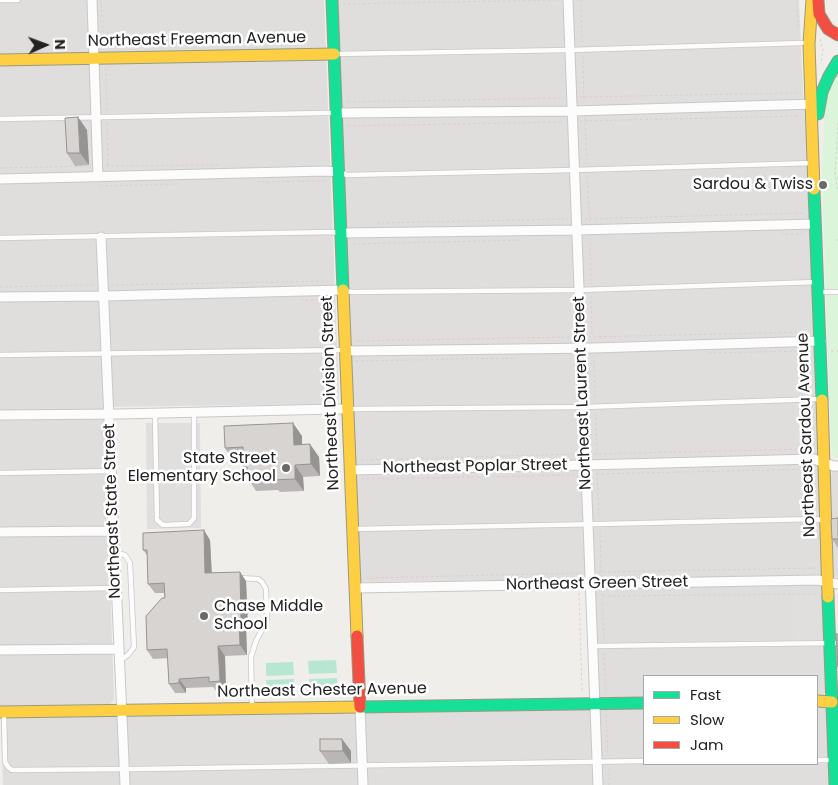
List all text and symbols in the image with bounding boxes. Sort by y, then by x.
north arrow [20,20,70,70]
street label: Northeast Freeman Avenue [88,28,306,52]
text: N [50,39,70,50]
place label: Sardou & Twiss [693,175,813,195]
marker: Sardou & Twiss [817,179,829,191]
street label: Northeast Division Street [318,295,344,491]
street label: Northeast Laurent Street [570,296,596,490]
street label: Northeast Sardou Avenue [794,332,820,538]
street label: Northeast State Street [100,423,126,599]
place label: State Street Elementary School [128,449,276,487]
street label: Northeast Poplar Street [382,456,568,478]
marker: State Street Elementary School [280,462,292,474]
street label: Northeast Green Street [506,573,688,595]
place label: Chase Middle School [214,597,323,635]
marker: Chase Middle School [198,610,210,622]
legend [643,675,818,765]
street label: Northeast Chester Avenue [217,680,427,702]
text: Fast [690,684,721,705]
text: Slow [690,709,724,730]
text: Jam [690,734,724,755]

